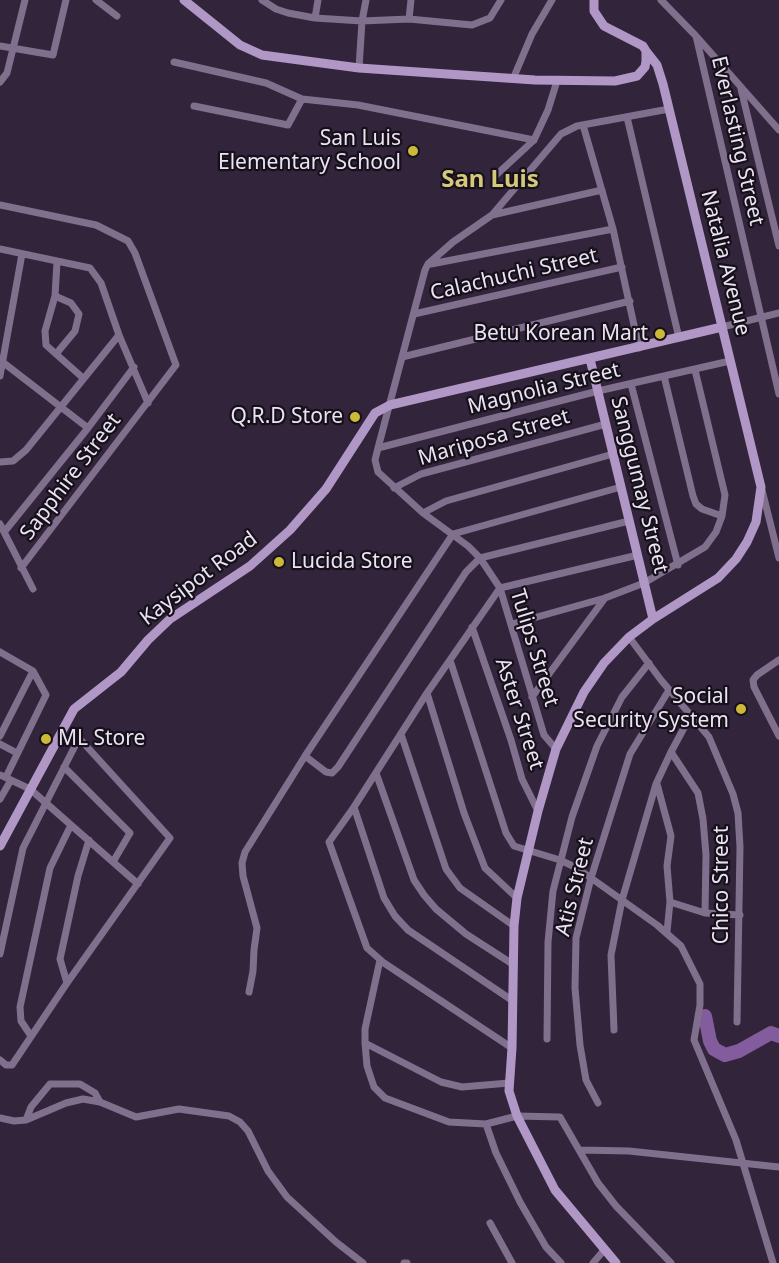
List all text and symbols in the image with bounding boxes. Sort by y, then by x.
street label: Everlasting Street [705,54,769,228]
place label: San Luis Elementary School [218,126,401,176]
marker: San Luis Elementary School [406,144,420,158]
district label: San Luis [441,166,539,194]
street label: Natalia Avenue [695,188,755,338]
street label: Calachuchi Street [428,244,600,306]
place label: Betu Korean Mart [473,321,648,347]
marker: Betu Korean Mart [653,327,667,341]
street label: Magnolia Street [465,358,623,420]
street label: Sanggumay Street [605,394,673,576]
place label: Q.R.D Store [230,404,343,430]
street label: Mariposa Street [415,404,573,472]
street label: Sapphire Street [15,409,127,545]
marker: Q.R.D Store [348,410,362,424]
street label: Kaysipot Road [135,527,263,631]
place label: Lucida Store [291,549,413,575]
marker: Lucida Store [272,555,286,569]
street label: Tulips Street [504,586,564,710]
street label: Aster Street [489,655,549,773]
place label: Social Security System [573,684,729,734]
marker: Social Security System [734,702,748,716]
place label: ML Store [58,726,145,752]
marker: ML Store [39,732,53,746]
street label: Chico Street [709,826,735,944]
street label: Atis Street [551,835,599,939]

